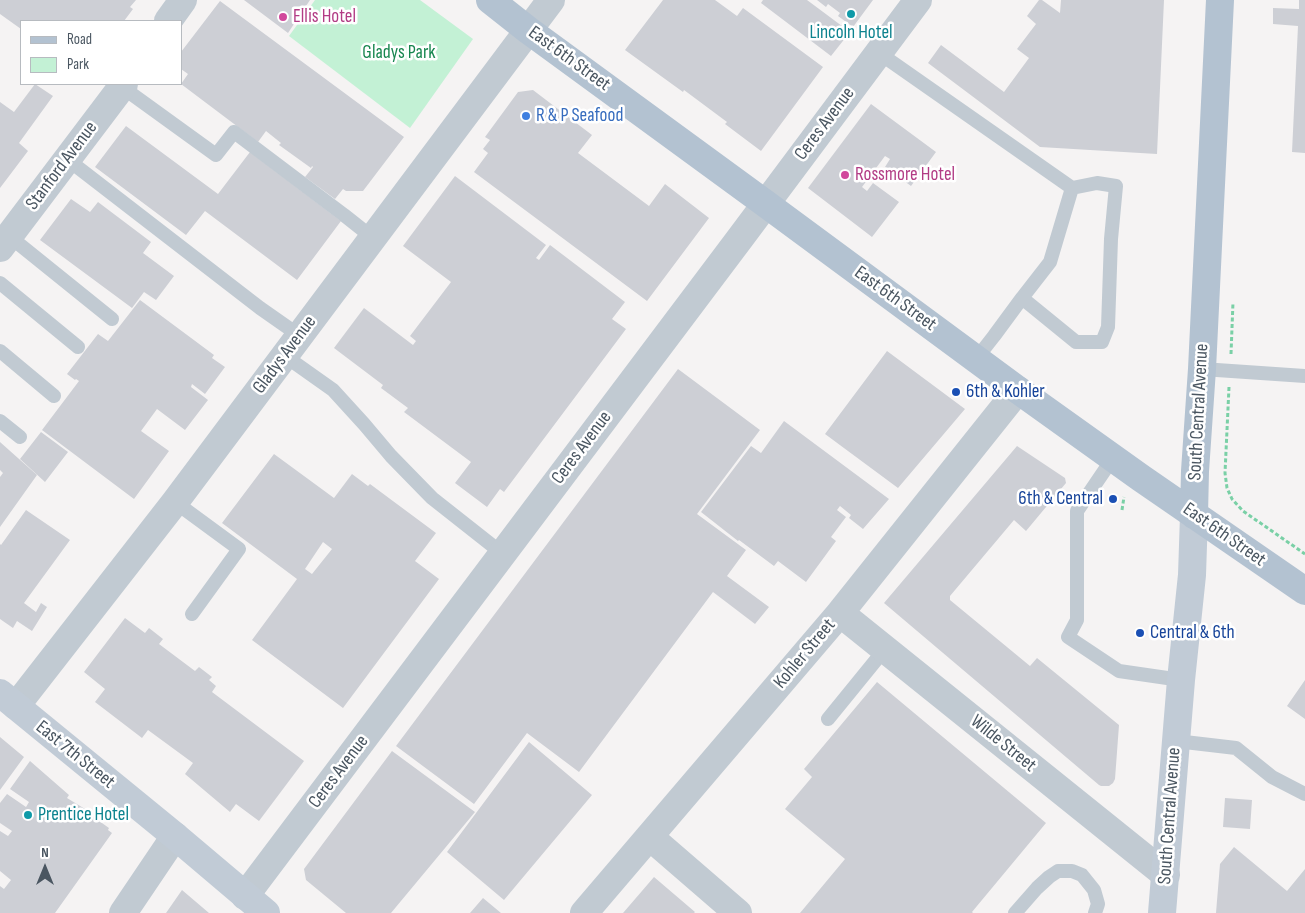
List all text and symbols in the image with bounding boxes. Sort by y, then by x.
place label: Ellis Hotel [293,6,356,28]
marker: Lincoln Hotel [845,8,857,20]
marker: Ellis Hotel [277,11,289,23]
legend [20,20,182,85]
street label: East 6th Street [524,22,614,96]
place label: Lincoln Hotel [809,22,893,44]
text: Road [67,30,92,49]
park label: Gladys Park [362,42,436,64]
text: Park [67,55,89,74]
street label: Ceres Avenue [790,83,860,165]
place label: R & P Seafood [536,105,623,127]
marker: R & P Seafood [520,110,532,122]
street label: Stanford Avenue [21,117,103,215]
place label: Rossmore Hotel [855,164,955,186]
marker: Rossmore Hotel [839,169,851,181]
street label: East 6th Street [850,262,940,336]
street label: Gladys Avenue [248,311,322,399]
street label: South Central Avenue [1184,343,1214,481]
place label: 6th & Kohler [966,381,1045,403]
marker: 6th & Kohler [950,386,962,398]
street label: Ceres Avenue [547,407,617,489]
place label: 6th & Central [1018,488,1103,510]
marker: 6th & Central [1107,493,1119,505]
street label: East 6th Street [1178,498,1270,572]
street label: Kohler Street [769,614,841,694]
place label: Central & 6th [1150,622,1235,644]
marker: Central & 6th [1134,627,1146,639]
street label: Wilde Street [965,711,1041,777]
street label: East 7th Street [31,716,119,794]
street label: Ceres Avenue [304,731,374,813]
street label: South Central Avenue [1154,747,1186,885]
place label: Prentice Hotel [38,804,129,826]
marker: Prentice Hotel [22,809,34,821]
north arrow [20,843,70,893]
text: N [41,844,49,861]

